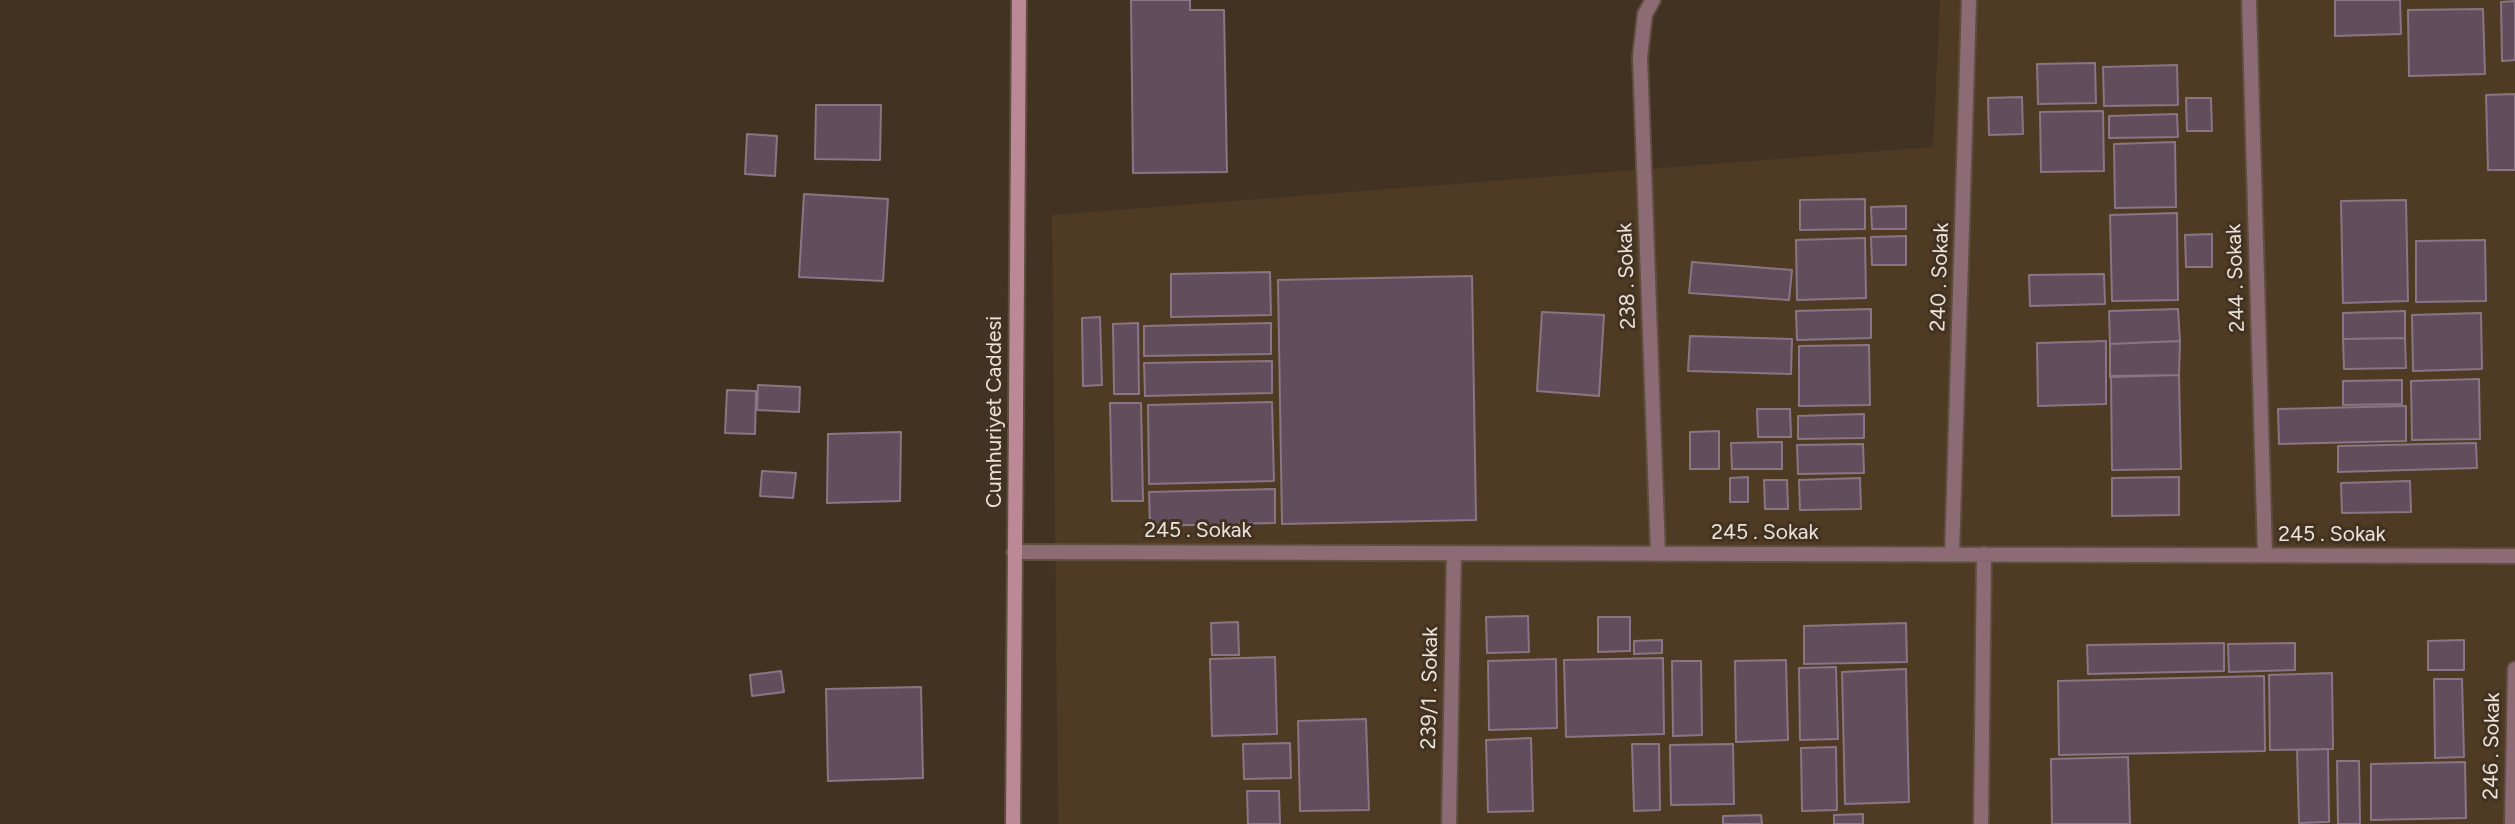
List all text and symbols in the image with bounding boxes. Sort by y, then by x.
street label: 238 . Sokak [1613,222,1641,330]
street label: 240 . Sokak [1926,222,1954,332]
street label: 244 . Sokak [2222,223,2250,333]
street label: Cumhuriyet Caddesi [982,316,1008,508]
street label: 245 . Sokak [1144,518,1252,544]
street label: 245 . Sokak [1711,520,1819,546]
street label: 245 . Sokak [2278,522,2386,548]
street label: 239/1 . Sokak [1416,627,1444,749]
street label: 246 . Sokak [2478,692,2506,800]

